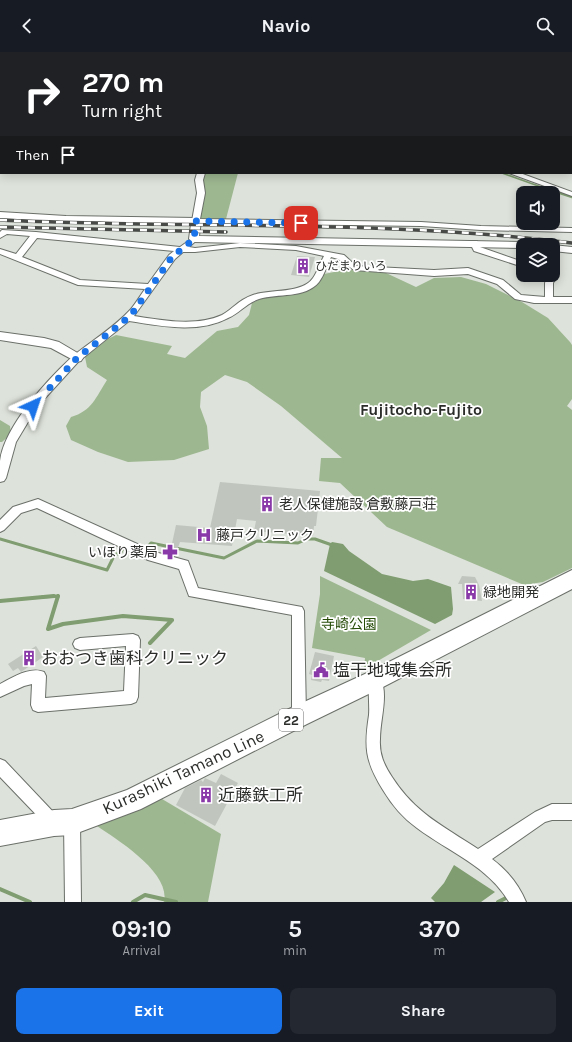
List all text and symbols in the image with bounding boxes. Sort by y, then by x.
icon: back [16,15,38,37]
text: Navio [262,15,310,37]
icon: search [534,15,556,37]
text: 270 m [82,66,164,99]
icon: right [16,68,68,120]
text: Turn right [82,100,162,122]
icon: arrive [57,144,79,166]
text: Then [16,146,49,164]
map controls [516,186,560,282]
button: sound [516,186,560,230]
pin [284,206,318,240]
icon: arrive [290,212,312,234]
button: layers [516,238,560,282]
building icon: ひだまりいろ [294,257,312,275]
place label: ひだまりいろ [315,259,387,273]
position arrow [12,385,54,427]
district label: Fujitocho-Fujito [360,400,482,419]
building icon: 老人保健施設 倉敷藤戸荘 [258,495,276,513]
place label: 老人保健施設 倉敷藤戸荘 [279,496,436,513]
hospital icon: 藤戸クリニック [195,526,213,544]
place label: 藤戸クリニック [216,527,314,544]
pharmacy icon: いほり薬局 [161,543,179,561]
place label: いほり薬局 [88,544,158,561]
building icon: 緑地開発 [462,583,480,601]
place label: 緑地開発 [483,584,539,601]
park label: 寺崎公園 [321,616,377,633]
place label: おおつき歯科クリニック [41,648,228,668]
building icon: おおつき歯科クリニック [20,649,38,667]
place label: 塩干地域集会所 [333,660,452,680]
public building icon: 塩干地域集会所 [312,661,330,679]
road number: 22 [279,709,303,731]
street label: Kurashiki Tamano Line [99,726,267,818]
place label: 近藤鉄工所 [218,785,303,805]
building icon: 近藤鉄工所 [197,786,215,804]
text: 09:10 [112,915,172,943]
text: 5 [288,915,302,943]
text: 370 [418,915,460,943]
text: Arrival [122,943,161,958]
text: min [283,943,307,958]
text: m [433,943,446,958]
button: Exit [16,988,282,1034]
button: Share [290,988,556,1034]

